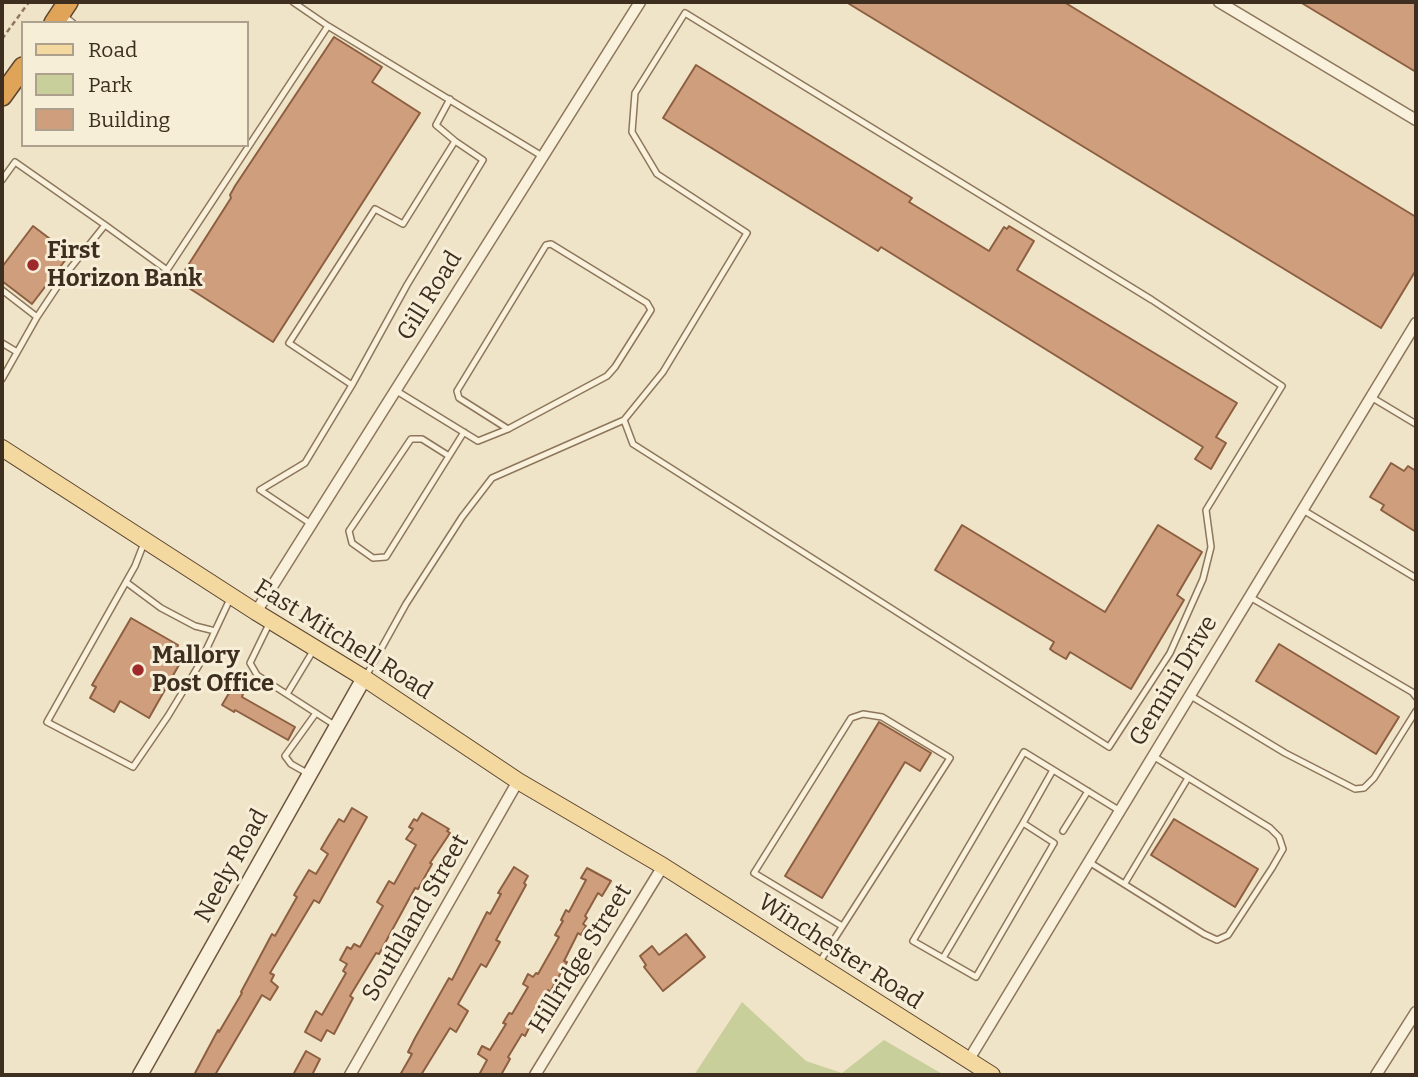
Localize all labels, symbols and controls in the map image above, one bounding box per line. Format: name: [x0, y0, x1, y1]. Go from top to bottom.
legend: [21, 21, 248, 147]
text: Road: [88, 37, 137, 63]
text: Park: [88, 72, 132, 98]
text: Building: [88, 107, 170, 133]
place label: First Horizon Bank: [47, 237, 202, 293]
street label: Gill Road: [391, 246, 469, 346]
marker: First Horizon Bank: [25, 257, 41, 273]
street label: East Mitchell Road: [249, 574, 437, 706]
street label: Gemini Drive: [1124, 611, 1224, 751]
place label: Mallory Post Office: [152, 642, 274, 698]
marker: Mallory Post Office: [130, 662, 146, 678]
street label: Neely Road: [189, 804, 275, 928]
street label: Southland Street: [357, 829, 475, 1007]
street label: Hillridge Street: [524, 879, 638, 1039]
street label: Winchester Road: [752, 888, 928, 1016]

